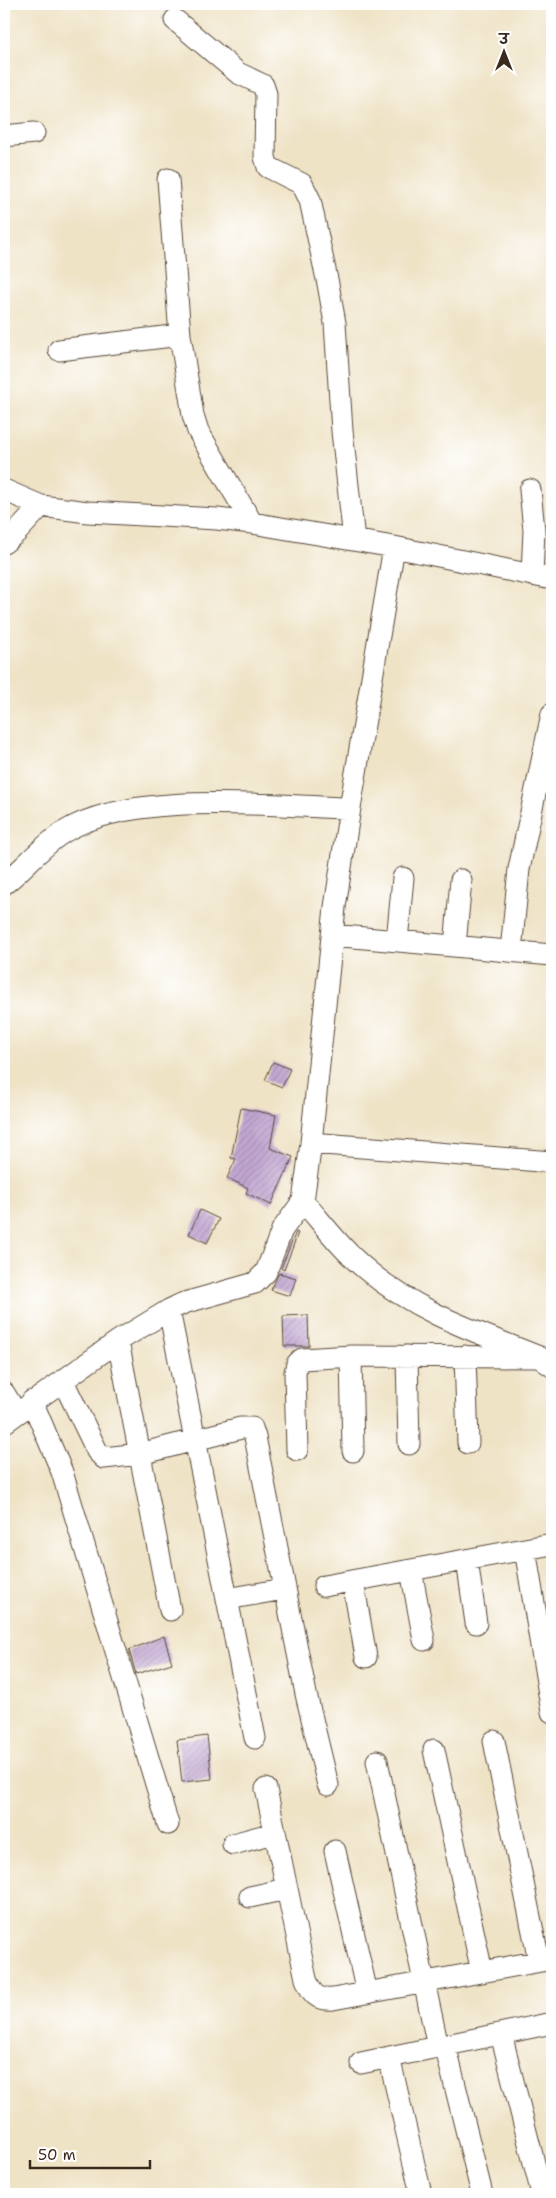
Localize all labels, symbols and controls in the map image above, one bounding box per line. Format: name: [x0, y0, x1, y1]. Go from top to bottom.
north arrow: [478, 28, 528, 78]
text: उ: [497, 30, 510, 48]
scale bar: [30, 2138, 150, 2170]
text: 50 m: [38, 2145, 76, 2165]

